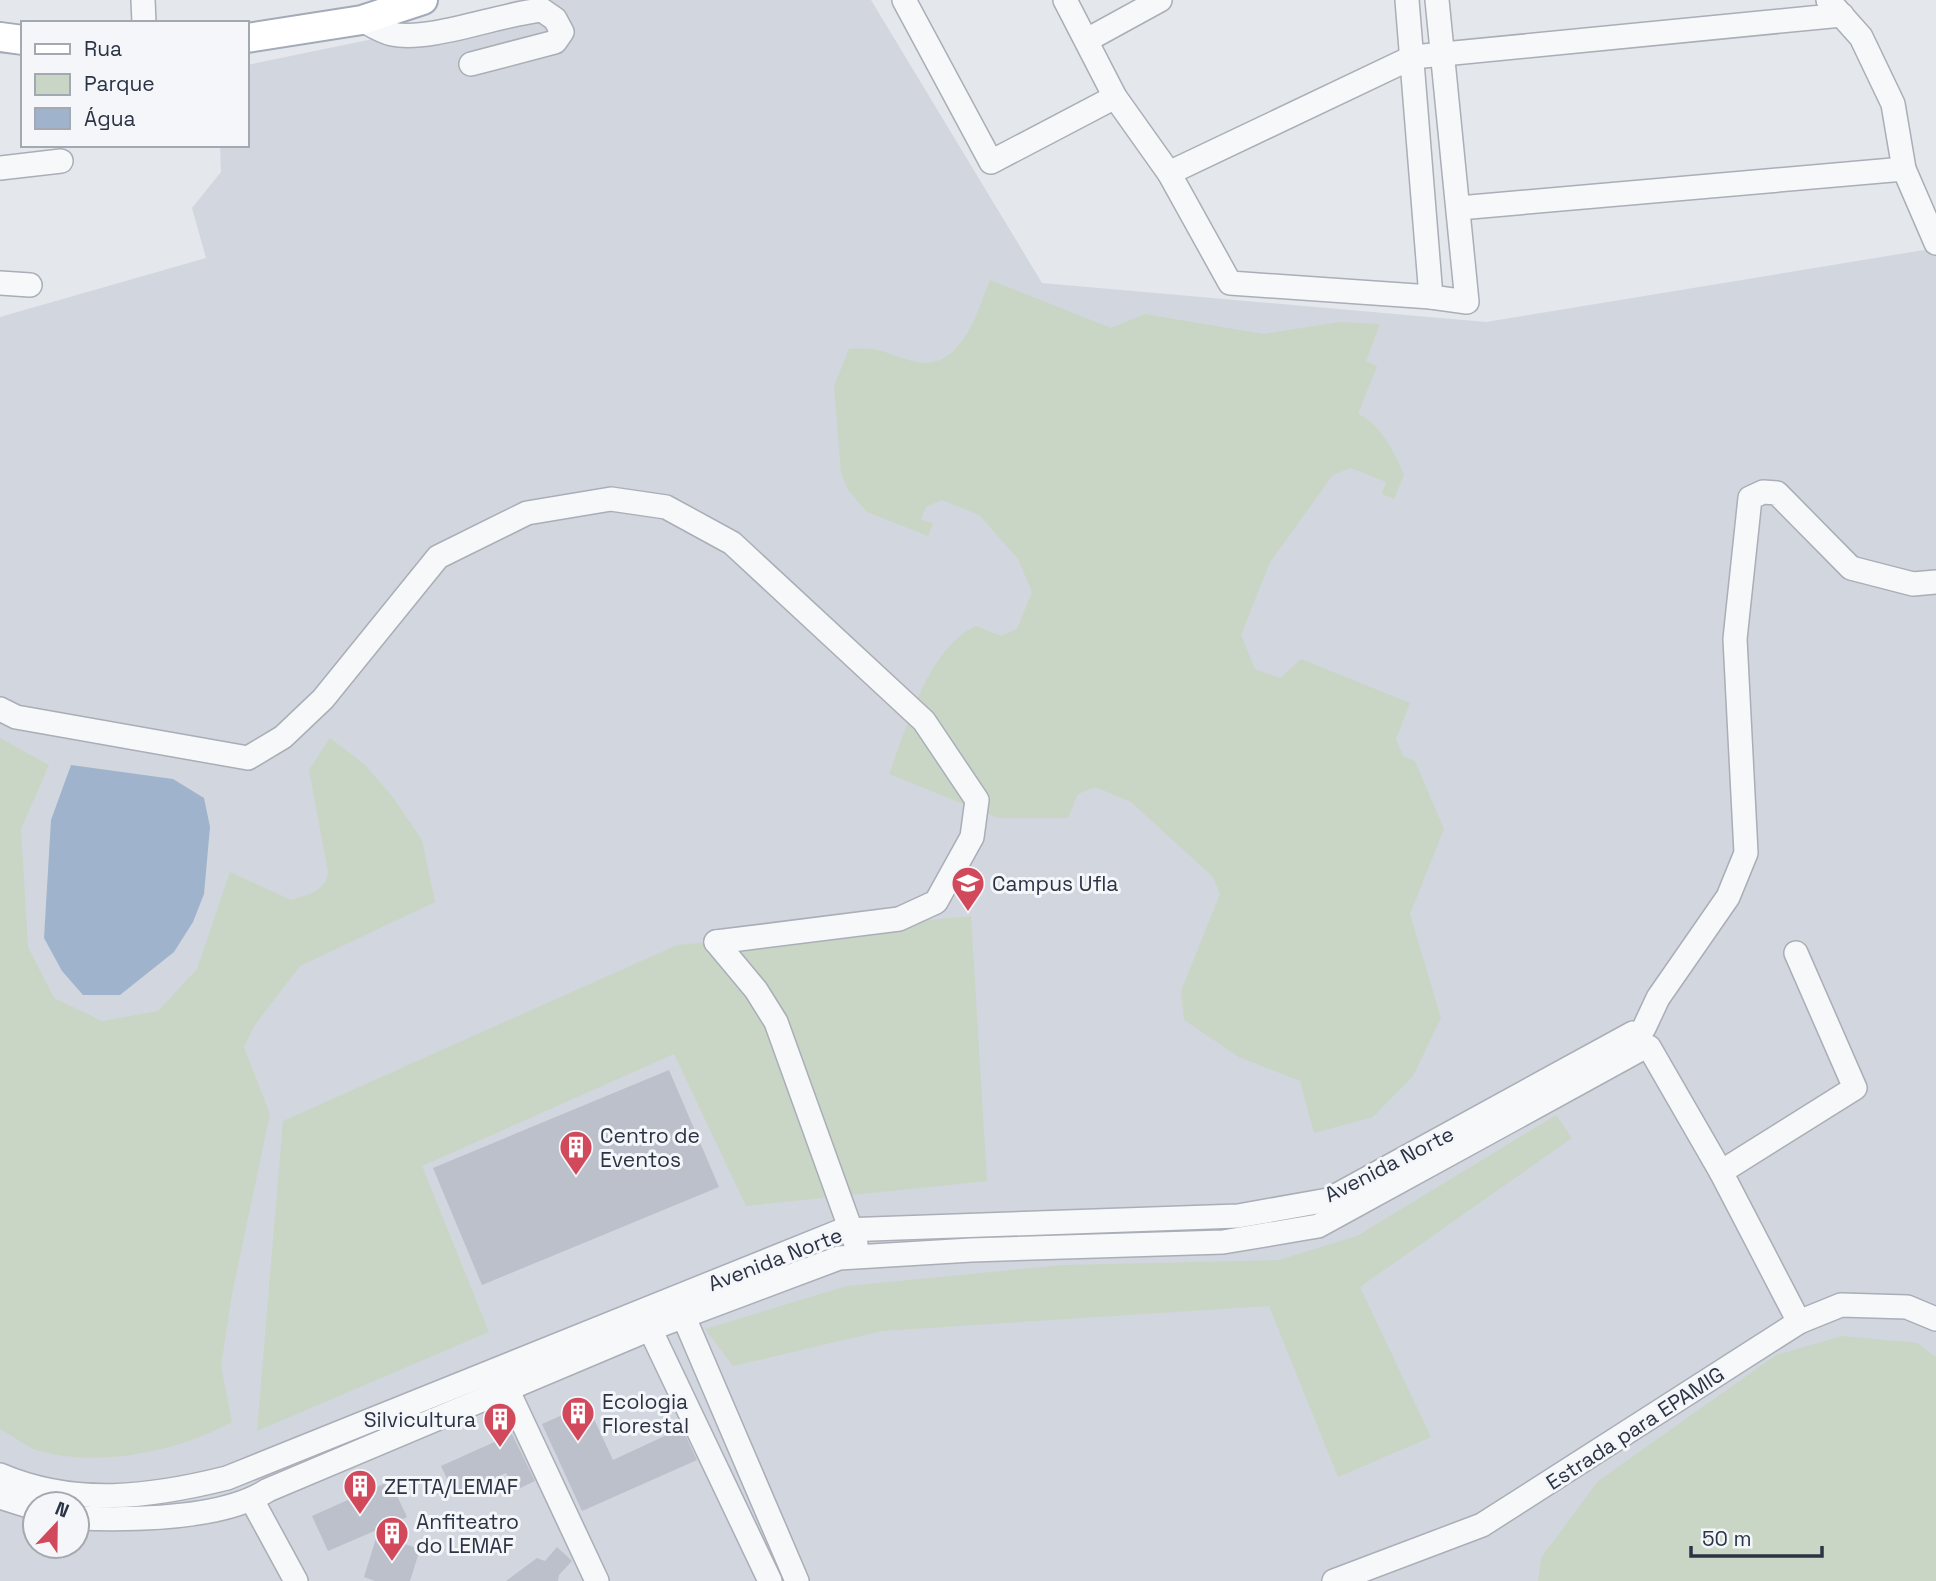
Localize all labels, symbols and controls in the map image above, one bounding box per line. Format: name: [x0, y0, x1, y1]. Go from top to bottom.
legend: [21, 21, 248, 147]
text: Rua: [84, 35, 122, 62]
text: Parque: [84, 70, 155, 97]
text: Água: [84, 105, 136, 132]
school or university icon: Campus Ufla: [949, 864, 987, 913]
place label: Campus Ufla: [992, 870, 1118, 897]
street label: Avenida Norte: [1320, 1120, 1458, 1208]
place label: Centro de Eventos: [600, 1122, 700, 1173]
building icon: Centro de Eventos: [557, 1128, 595, 1177]
street label: Avenida Norte: [704, 1221, 846, 1297]
street label: Estrada para EPAMIG: [1541, 1360, 1729, 1496]
place label: Ecologia Florestal: [602, 1388, 689, 1439]
building icon: Ecologia Florestal: [559, 1394, 597, 1443]
building icon: Silvicultura: [481, 1400, 519, 1449]
place label: Silvicultura: [364, 1406, 476, 1433]
building icon: ZETTA/LEMAF: [341, 1467, 379, 1516]
place label: ZETTA/LEMAF: [384, 1473, 518, 1500]
north arrow: [21, 1490, 91, 1560]
text: N: [52, 1496, 73, 1524]
place label: Anfiteatro do LEMAF: [416, 1508, 519, 1559]
building icon: Anfiteatro do LEMAF: [373, 1514, 411, 1563]
scale bar: [1691, 1514, 1822, 1558]
text: 50 m: [1702, 1525, 1752, 1552]

